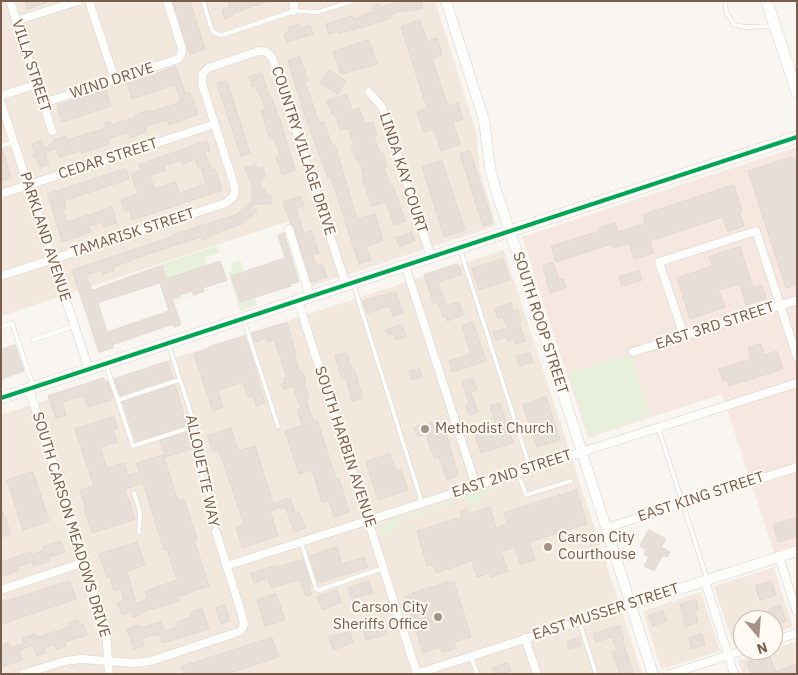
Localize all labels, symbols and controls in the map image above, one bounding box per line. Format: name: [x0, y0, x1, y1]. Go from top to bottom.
street label: VILLA STREET: [8, 17, 54, 115]
street label: WIND DRIVE: [68, 59, 156, 103]
street label: COUNTRY VILLAGE DRIVE: [267, 64, 339, 238]
street label: LINDA KAY COURT: [375, 110, 431, 236]
street label: CEDAR STREET: [56, 134, 160, 184]
street label: PARKLAND AVENUE: [16, 170, 74, 304]
street label: TAMARISK STREET: [69, 204, 197, 262]
street label: SOUTH ROOP STREET: [509, 250, 571, 396]
street label: EAST 3RD STREET: [653, 298, 777, 354]
street label: SOUTH HARBIN AVENUE: [310, 364, 380, 530]
street label: SOUTH CARSON MEADOWS DRIVE: [28, 410, 114, 640]
street label: ALLOUETTE WAY: [181, 413, 223, 529]
place label: Methodist Church: [435, 420, 554, 438]
marker: Methodist Church: [419, 423, 431, 435]
street label: EAST 2ND STREET: [450, 446, 574, 502]
street label: EAST KING STREET: [636, 468, 766, 526]
place label: Carson City Courthouse: [558, 529, 636, 564]
marker: Carson City Courthouse: [542, 541, 554, 553]
street label: EAST MUSSER STREET: [530, 580, 682, 644]
place label: Carson City Sheriffs Office: [333, 599, 428, 634]
north arrow: [733, 610, 783, 660]
marker: Carson City Sheriffs Office: [432, 611, 444, 623]
text: N: [755, 638, 770, 658]

